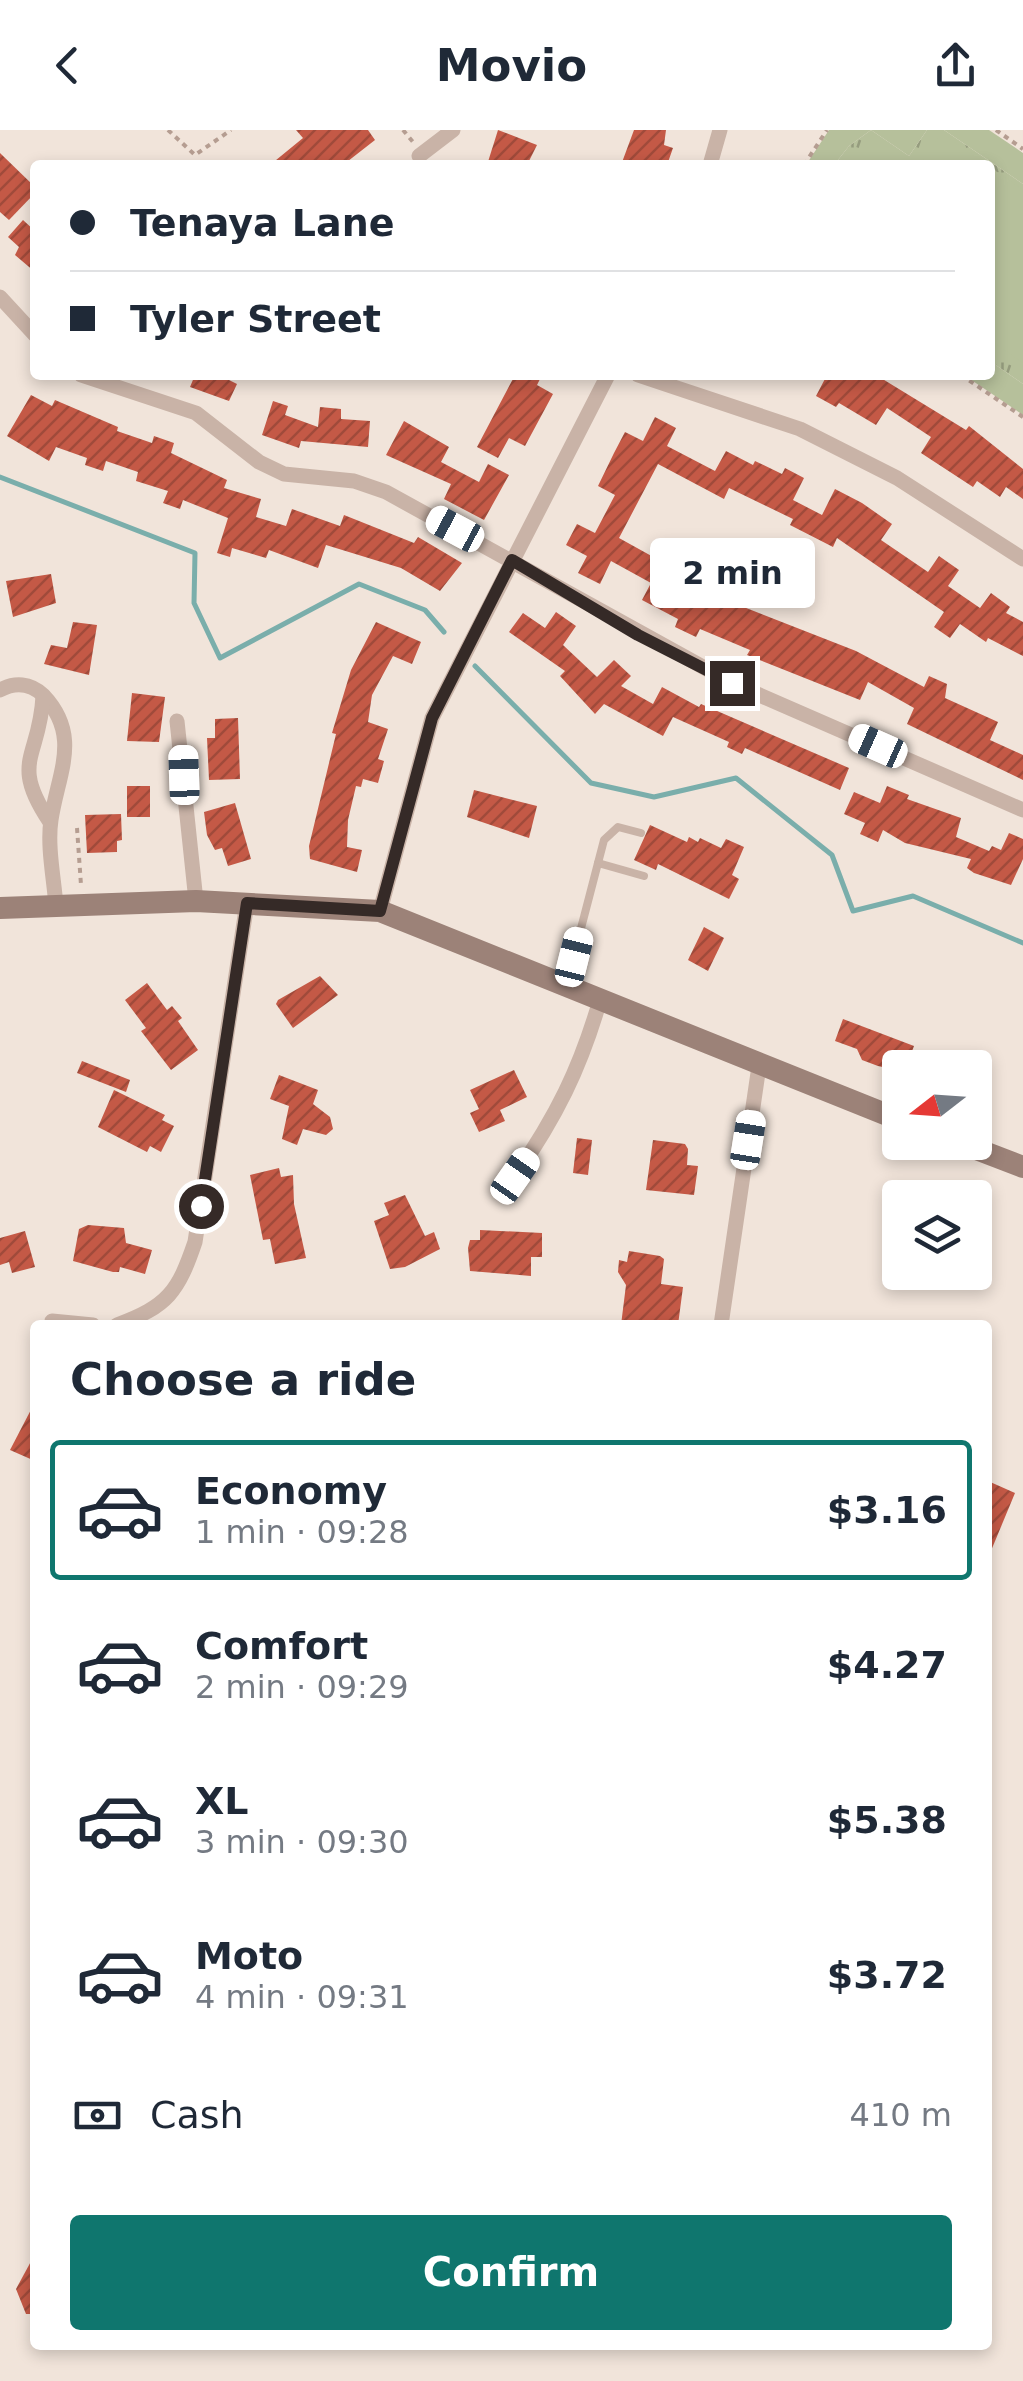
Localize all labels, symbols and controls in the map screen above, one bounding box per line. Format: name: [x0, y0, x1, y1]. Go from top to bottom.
icon: back: [40, 38, 95, 93]
icon: share: [928, 38, 983, 93]
text: Movio: [436, 39, 587, 92]
text: Tenaya Lane: [130, 201, 395, 245]
text: Tyler Street: [130, 297, 381, 341]
car: [421, 502, 489, 556]
callout: 2 min: [650, 538, 814, 608]
text: 2 min: [682, 554, 783, 592]
route end: [710, 661, 755, 706]
car: [844, 720, 912, 772]
car: [168, 744, 200, 806]
car: [552, 924, 596, 990]
north arrow: [882, 1050, 992, 1160]
map controls: [882, 1050, 992, 1290]
car: [728, 1108, 768, 1172]
car: [486, 1143, 544, 1209]
button: layers: [882, 1180, 992, 1290]
route start: [179, 1184, 224, 1229]
text: Choose a ride: [70, 1353, 416, 1406]
icon: car: [75, 1465, 165, 1555]
text: Economy: [195, 1469, 387, 1513]
text: $3.16: [827, 1488, 947, 1532]
text: 1 min · 09:28: [195, 1513, 409, 1551]
icon: car: [75, 1620, 165, 1710]
text: Comfort: [195, 1624, 368, 1668]
text: $4.27: [827, 1643, 947, 1687]
text: 2 min · 09:29: [195, 1668, 409, 1706]
icon: car: [75, 1775, 165, 1865]
text: XL: [195, 1779, 249, 1823]
text: $5.38: [827, 1798, 947, 1842]
text: 3 min · 09:30: [195, 1823, 409, 1861]
icon: car: [75, 1930, 165, 2020]
text: Moto: [195, 1934, 303, 1978]
text: $3.72: [827, 1953, 947, 1997]
text: 4 min · 09:31: [195, 1978, 409, 2016]
icon: cash: [70, 2088, 125, 2143]
text: Cash: [150, 2093, 244, 2137]
text: 410 m: [850, 2096, 952, 2134]
button: Confirm: [70, 2215, 952, 2330]

